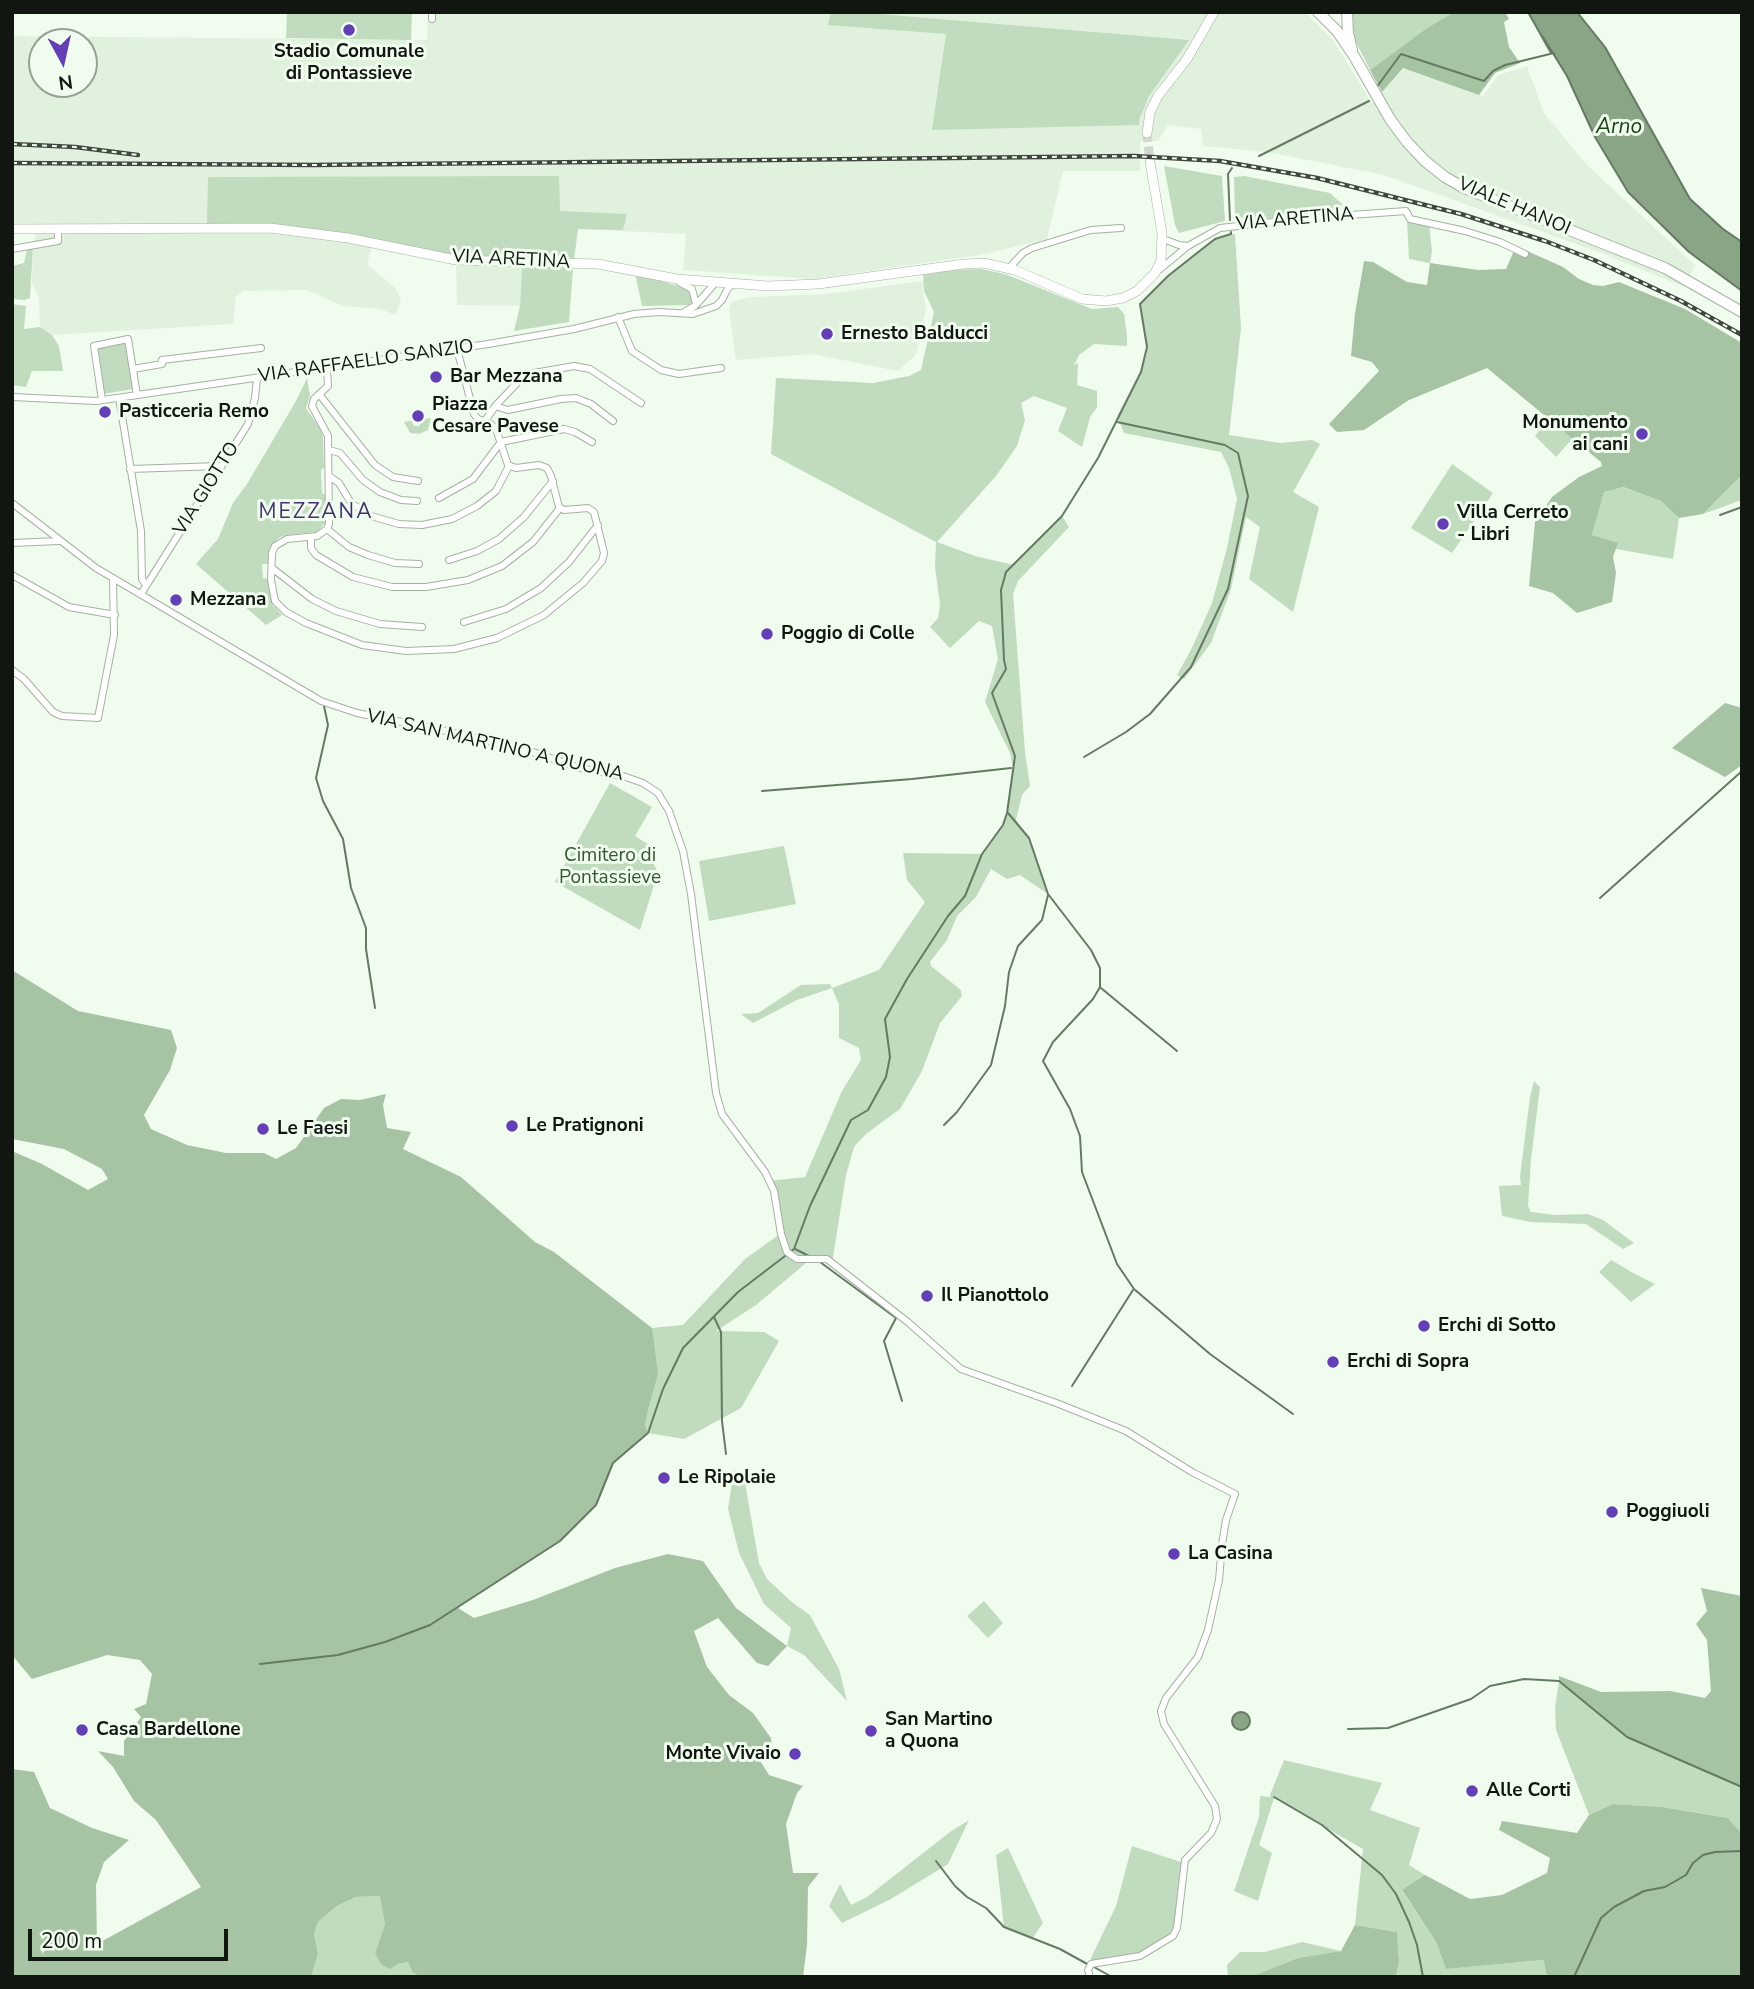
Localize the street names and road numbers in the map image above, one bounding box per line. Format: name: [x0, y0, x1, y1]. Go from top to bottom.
street label: VIALE HANOI: [1454, 173, 1574, 241]
street label: VIA ARETINA: [1235, 203, 1355, 237]
street label: VIA ARETINA: [451, 246, 571, 274]
street label: VIA RAFFAELLO SANZIO: [257, 336, 475, 388]
street label: VIA GIOTTO: [169, 438, 245, 540]
street label: VIA SAN MARTINO A QUONA: [364, 705, 626, 787]

